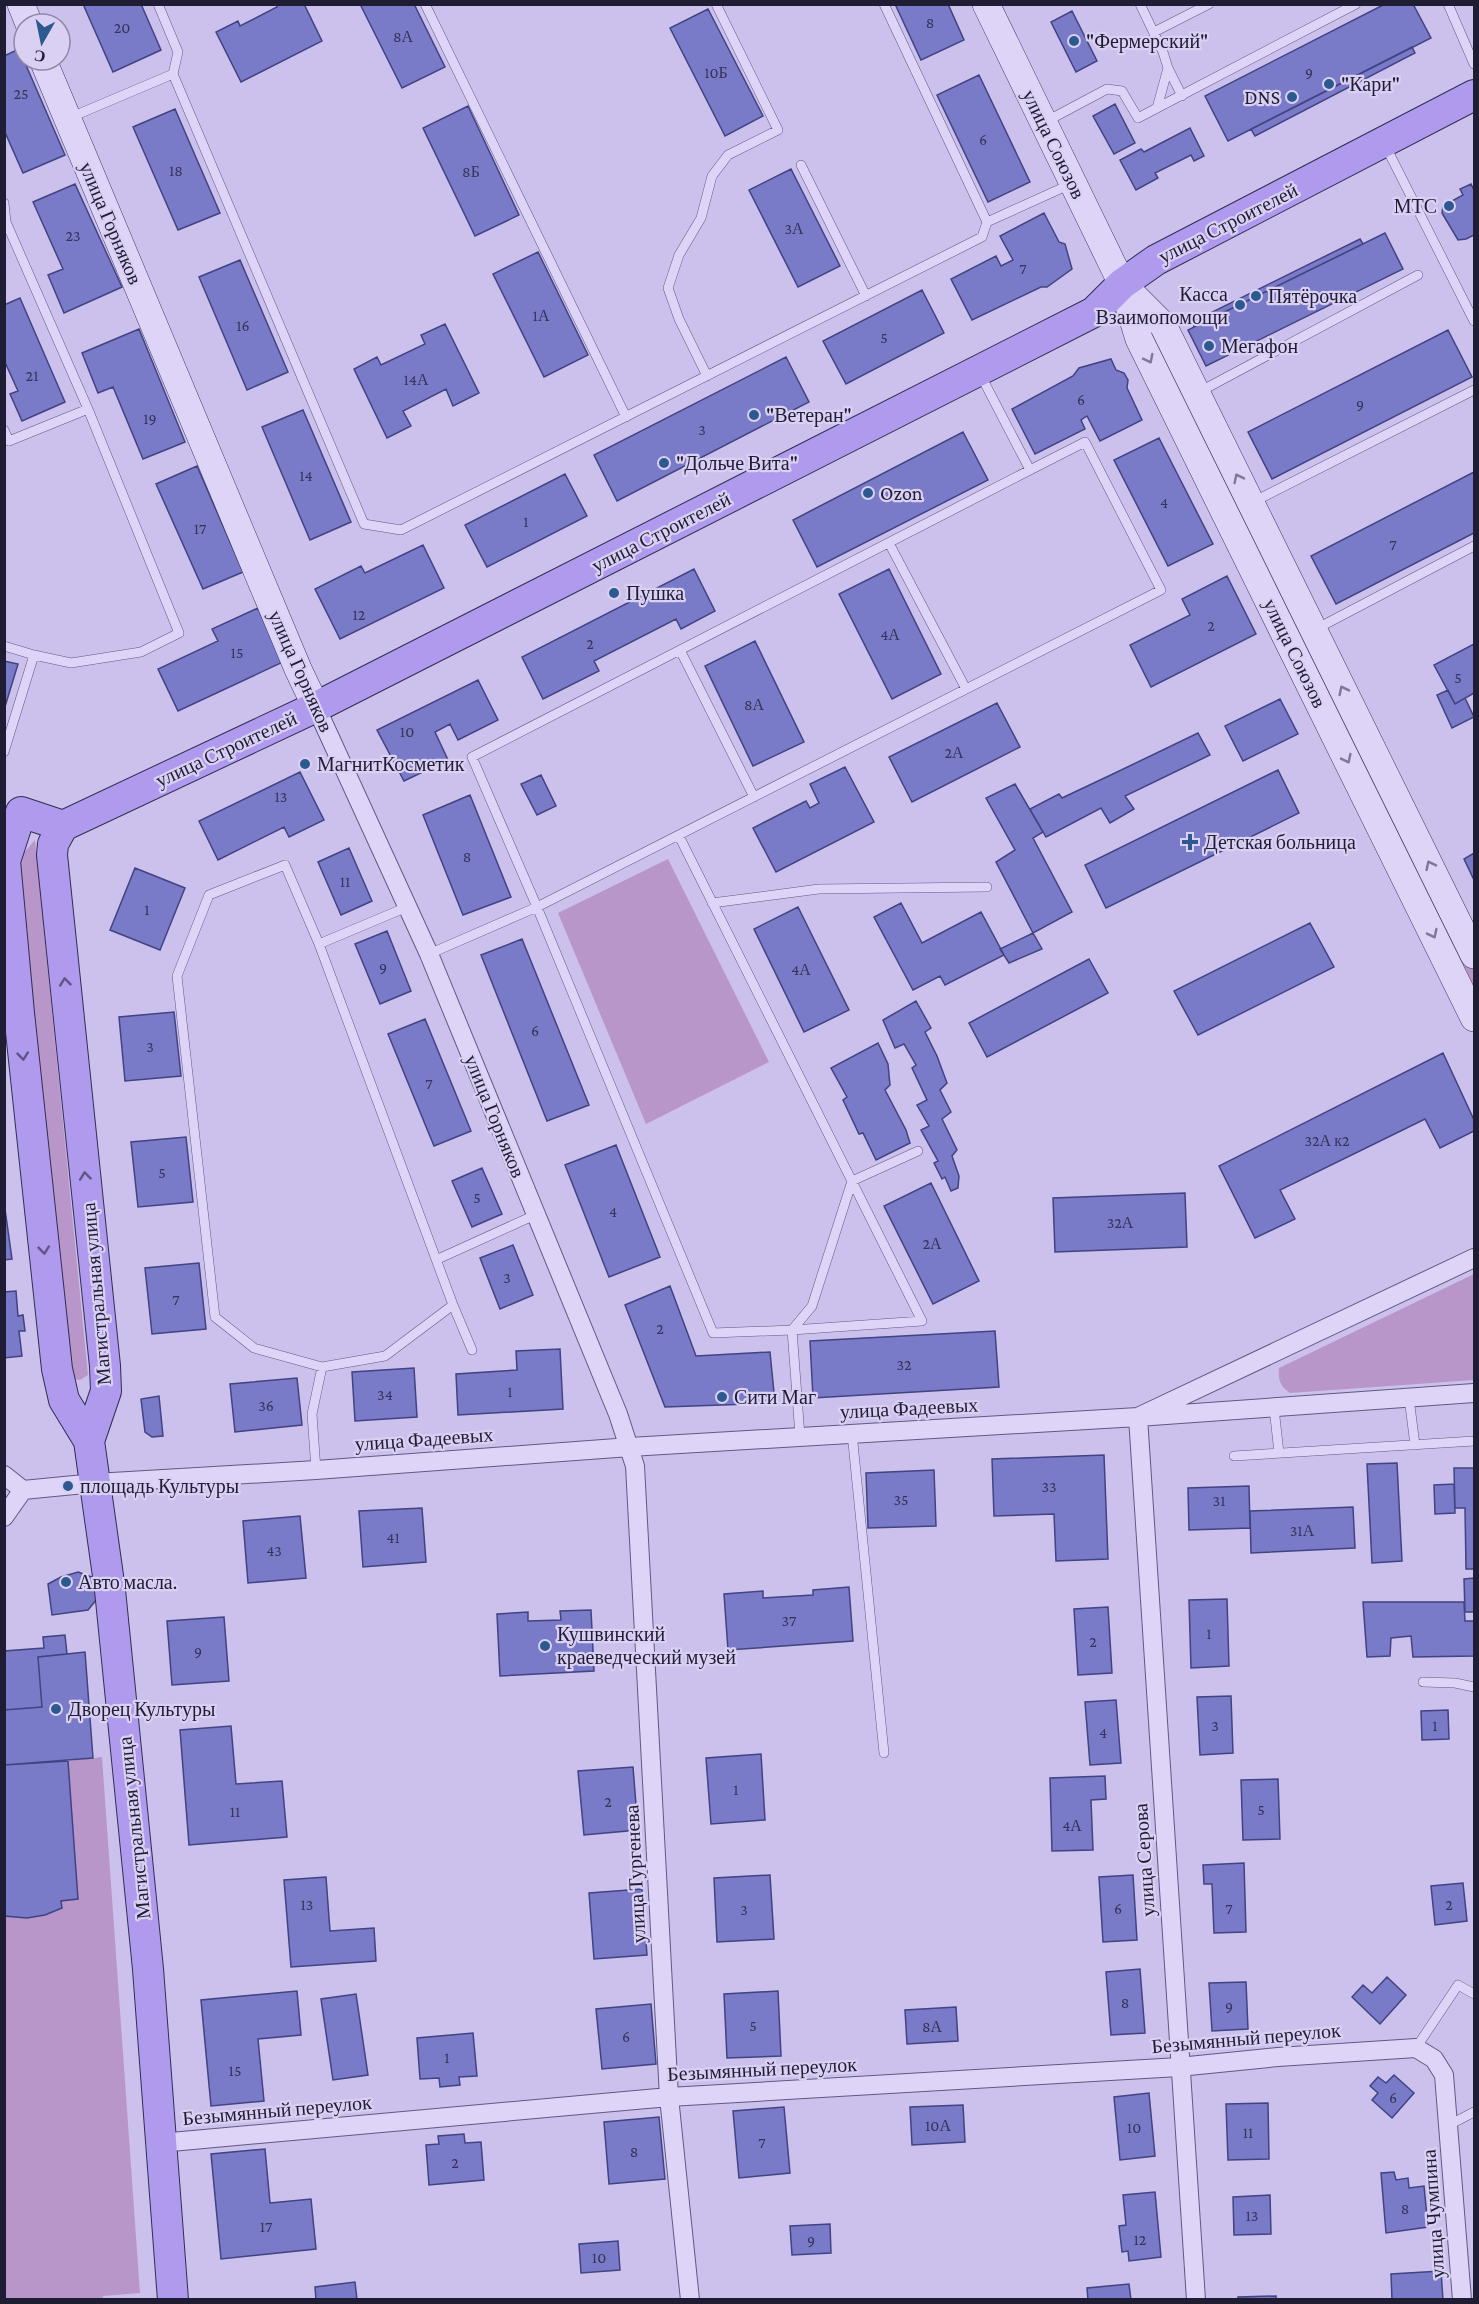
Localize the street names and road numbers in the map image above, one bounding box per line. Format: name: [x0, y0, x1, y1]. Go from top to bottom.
street label: улица Союзов: [1017, 86, 1090, 203]
street label: улица Горняков: [74, 158, 147, 288]
street label: улица Строителей: [1155, 178, 1302, 268]
street label: улица Строителей: [588, 487, 735, 577]
street label: улица Союзов: [1258, 595, 1331, 712]
street label: улица Горняков: [263, 607, 338, 736]
street label: улица Строителей: [152, 707, 301, 792]
street label: улица Горняков: [459, 1051, 530, 1181]
street label: Магистральная улица: [77, 1201, 116, 1386]
street label: улица Фадеевых: [839, 1393, 979, 1424]
street label: улица Фадеевых: [354, 1423, 494, 1456]
street label: Магистральная улица: [113, 1735, 156, 1920]
street label: улица Серова: [1129, 1802, 1160, 1917]
street label: улица Тургенева: [620, 1804, 651, 1944]
street label: Безымянный переулок: [1150, 2019, 1342, 2058]
street label: Безымянный переулок: [667, 2053, 858, 2086]
street label: Безымянный переулок: [181, 2091, 373, 2130]
street label: улица Чумпина: [1418, 2148, 1449, 2279]

